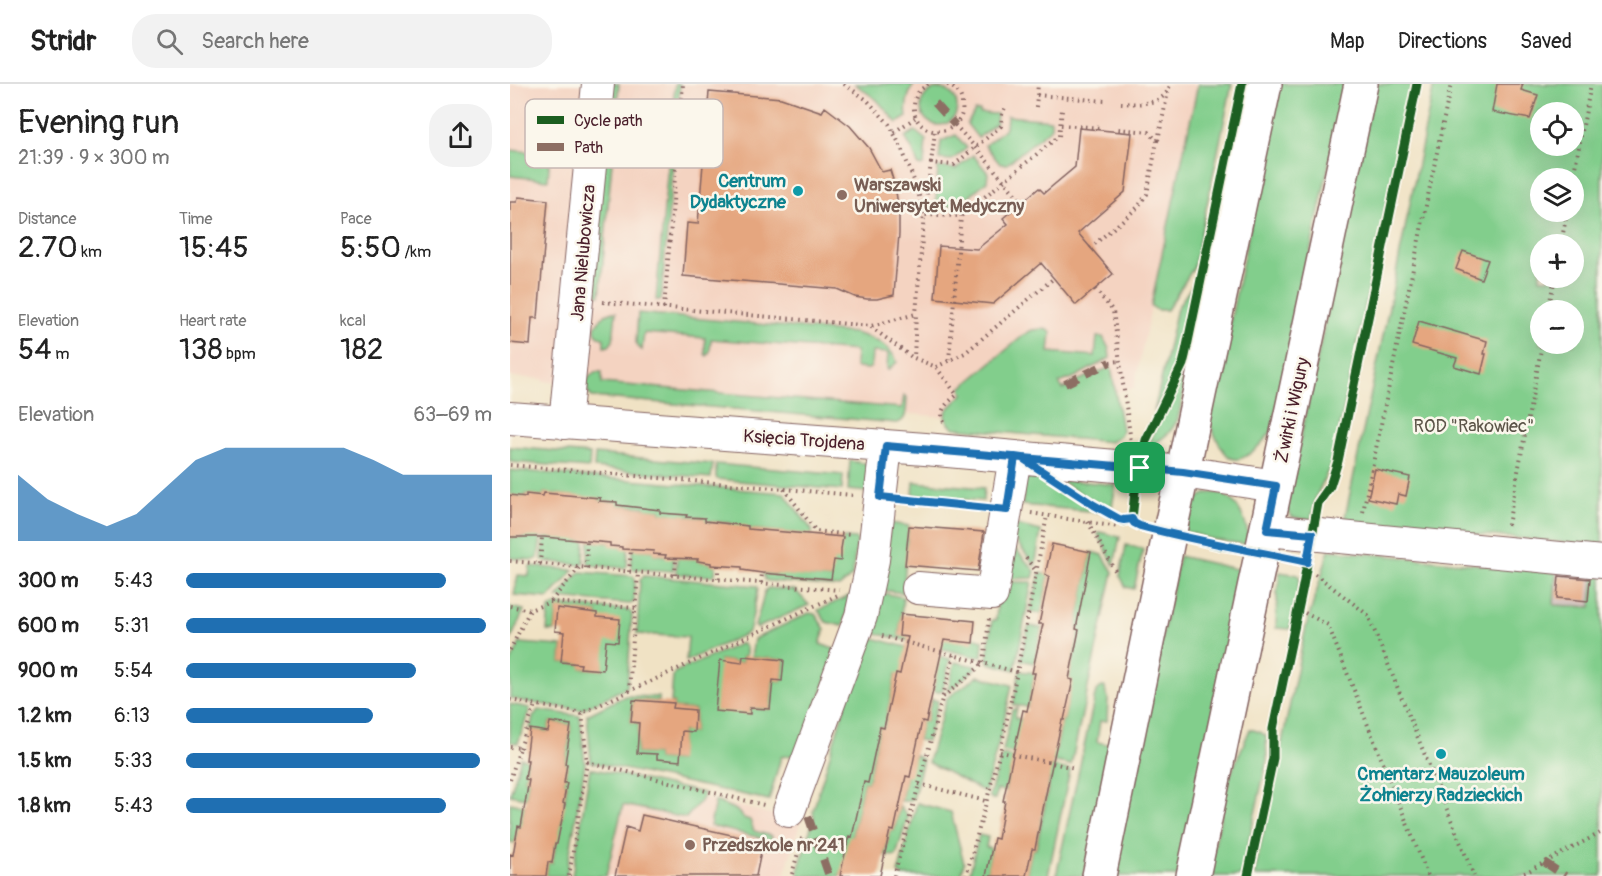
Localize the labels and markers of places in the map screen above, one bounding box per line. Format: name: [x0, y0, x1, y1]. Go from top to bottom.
place label: Centrum Dydaktyczne: [690, 170, 787, 214]
place label: Warszawski Uniwersytet Medyczny: [854, 174, 1024, 218]
marker: Centrum Dydaktyczne: [791, 184, 805, 198]
marker: Warszawski Uniwersytet Medyczny: [835, 188, 849, 202]
pin: [1114, 442, 1165, 493]
marker: Cmentarz Mauzoleum Żołnierzy Radzieckich: [1434, 747, 1448, 761]
place label: Cmentarz Mauzoleum Żołnierzy Radzieckich: [1357, 763, 1525, 807]
place label: Przedszkole nr 241: [702, 834, 845, 857]
marker: Przedszkole nr 241: [683, 838, 697, 852]

